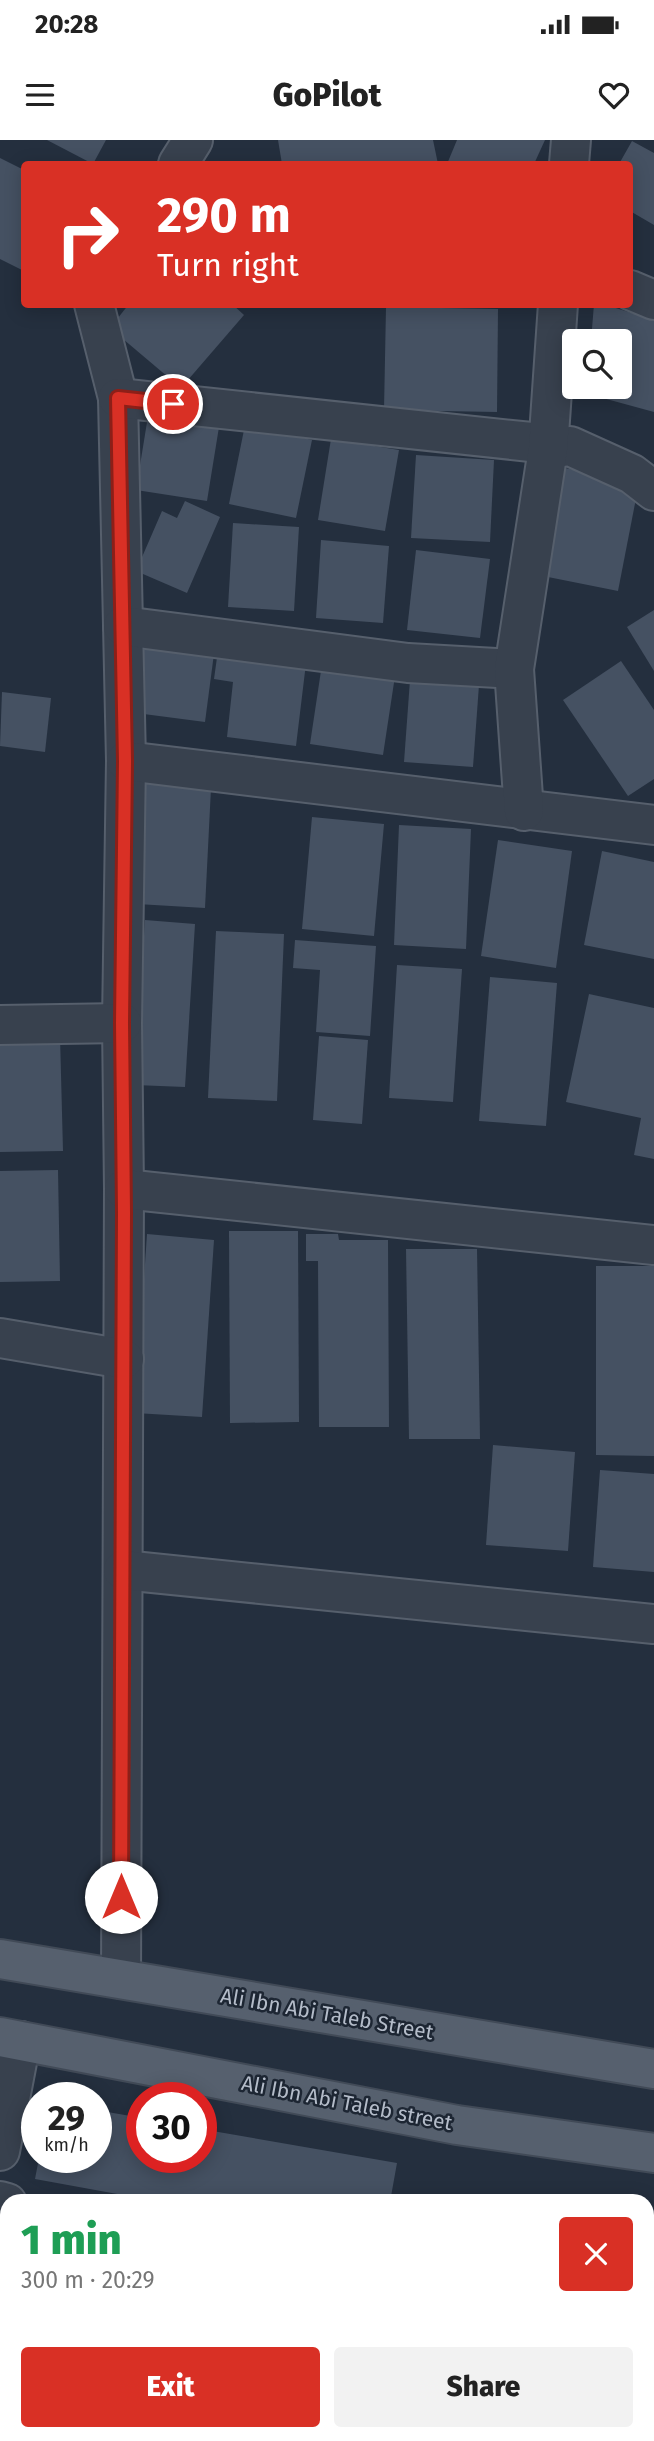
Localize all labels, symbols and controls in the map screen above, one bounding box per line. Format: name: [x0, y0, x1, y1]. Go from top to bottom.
text: 20:28: [35, 9, 98, 40]
icon: menu: [21, 76, 59, 114]
text: GoPilot: [273, 76, 381, 114]
icon: heart: [595, 76, 633, 114]
text: 290 m: [157, 186, 291, 245]
icon: right: [42, 189, 133, 280]
text: Turn right: [157, 246, 299, 284]
map controls: [562, 329, 632, 399]
button: search: [562, 329, 632, 399]
pin: [143, 374, 203, 434]
icon: arrive: [154, 385, 192, 423]
position arrow: [84, 1860, 158, 1934]
street label: Ali Ibn Abi Taleb Street: [219, 1982, 436, 2046]
street label: Ali Ibn Abi Taleb street: [239, 2070, 455, 2136]
speed limit sign: 30: [126, 2082, 217, 2173]
text: 29: [48, 2097, 85, 2139]
text: km/h: [44, 2134, 89, 2156]
text: 1 min: [21, 2215, 122, 2265]
button: close: [559, 2217, 633, 2291]
text: 300 m · 20:29: [21, 2266, 155, 2294]
button: Exit: [21, 2347, 320, 2427]
button: Share: [334, 2347, 633, 2427]

